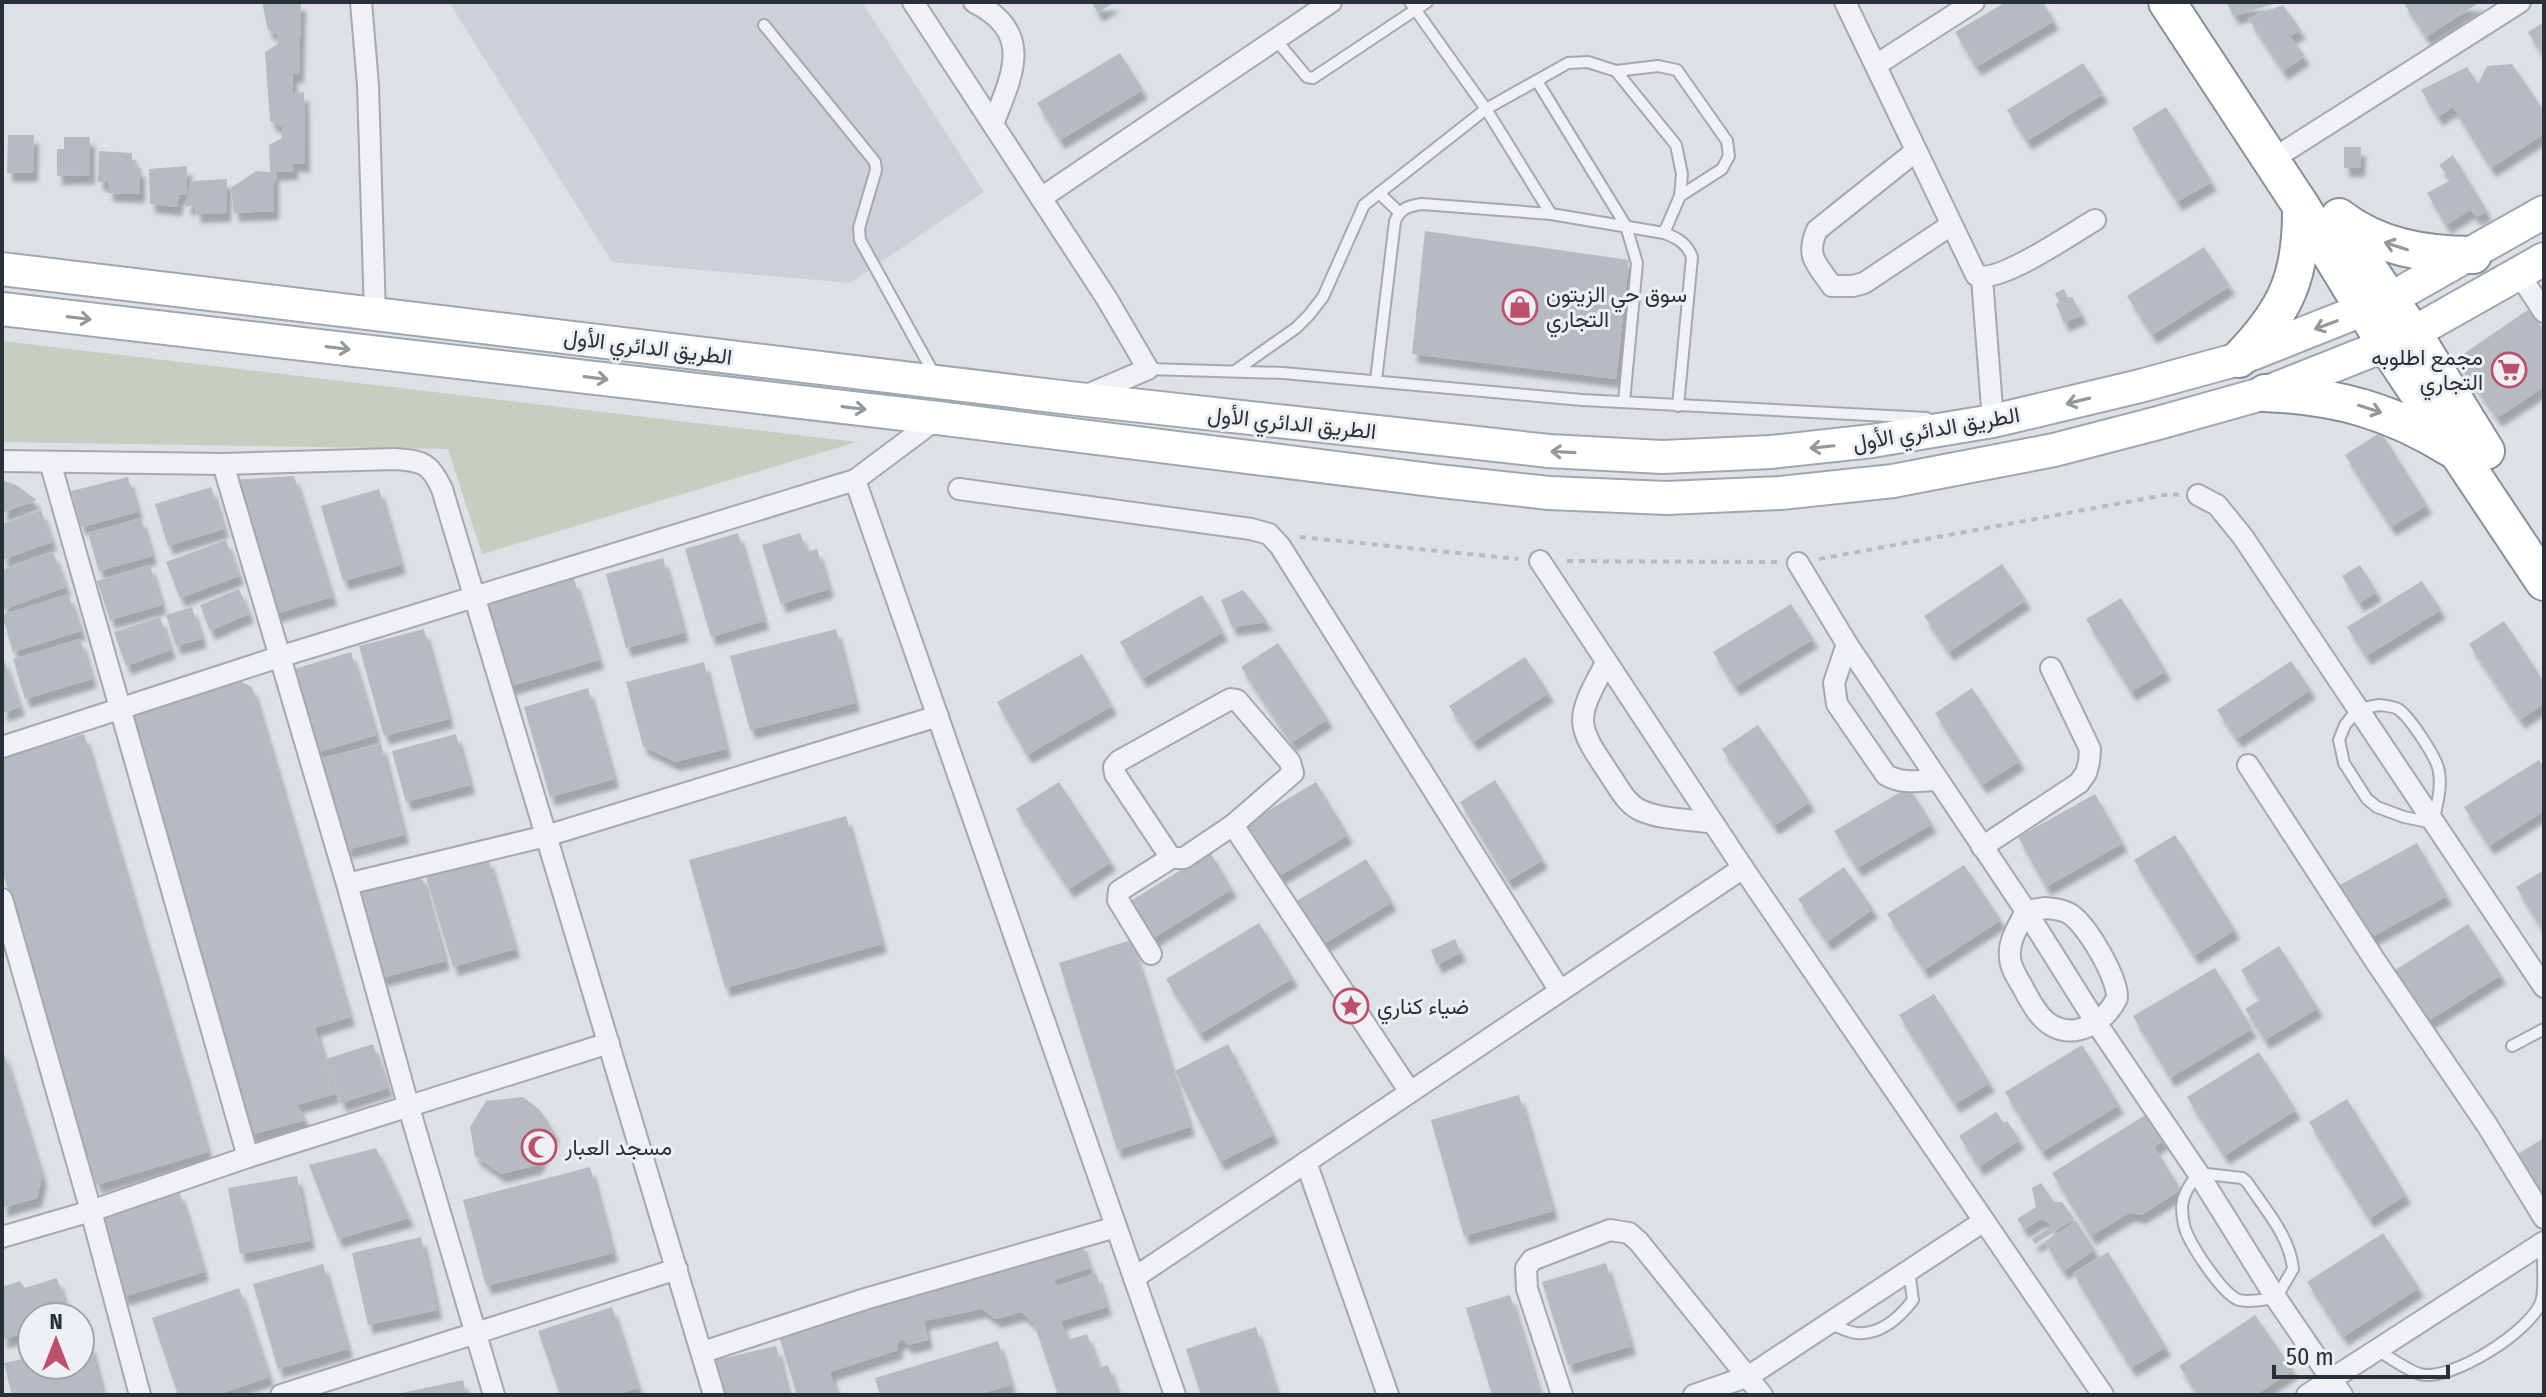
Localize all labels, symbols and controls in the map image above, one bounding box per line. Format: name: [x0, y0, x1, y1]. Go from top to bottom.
one-way arrow: [2383, 238, 2409, 253]
place label: سوق حي الزيتون التجاري: [1546, 281, 1687, 338]
shop icon: سوق حي الزيتون التجاري: [1501, 288, 1539, 326]
one-way arrow: [66, 311, 92, 326]
one-way arrow: [2314, 319, 2339, 333]
street label: الطريق الدائري الأول: [562, 323, 734, 376]
one-way arrow: [325, 341, 350, 356]
place label: مجمع اطلوبه التجاري: [2371, 344, 2483, 401]
supermarket icon: مجمع اطلوبه التجاري: [2490, 351, 2528, 389]
one-way arrow: [583, 371, 608, 386]
one-way arrow: [2065, 395, 2091, 410]
one-way arrow: [840, 401, 867, 416]
street label: الطريق الدائري الأول: [1206, 401, 1378, 450]
street label: الطريق الدائري الأول: [1850, 401, 2023, 462]
one-way arrow: [2356, 402, 2382, 417]
one-way arrow: [1809, 439, 1836, 454]
one-way arrow: [1550, 444, 1577, 459]
place icon: ضياء كناري: [1332, 987, 1370, 1025]
place label: ضياء كناري: [1377, 993, 1469, 1025]
mosque icon: مسجد العبار: [520, 1128, 558, 1166]
place label: مسجد العبار: [564, 1134, 672, 1161]
north arrow: [16, 1301, 96, 1381]
text: N: [49, 1308, 63, 1335]
scale bar: [2274, 1329, 2448, 1379]
text: 50 m: [2286, 1343, 2334, 1371]

